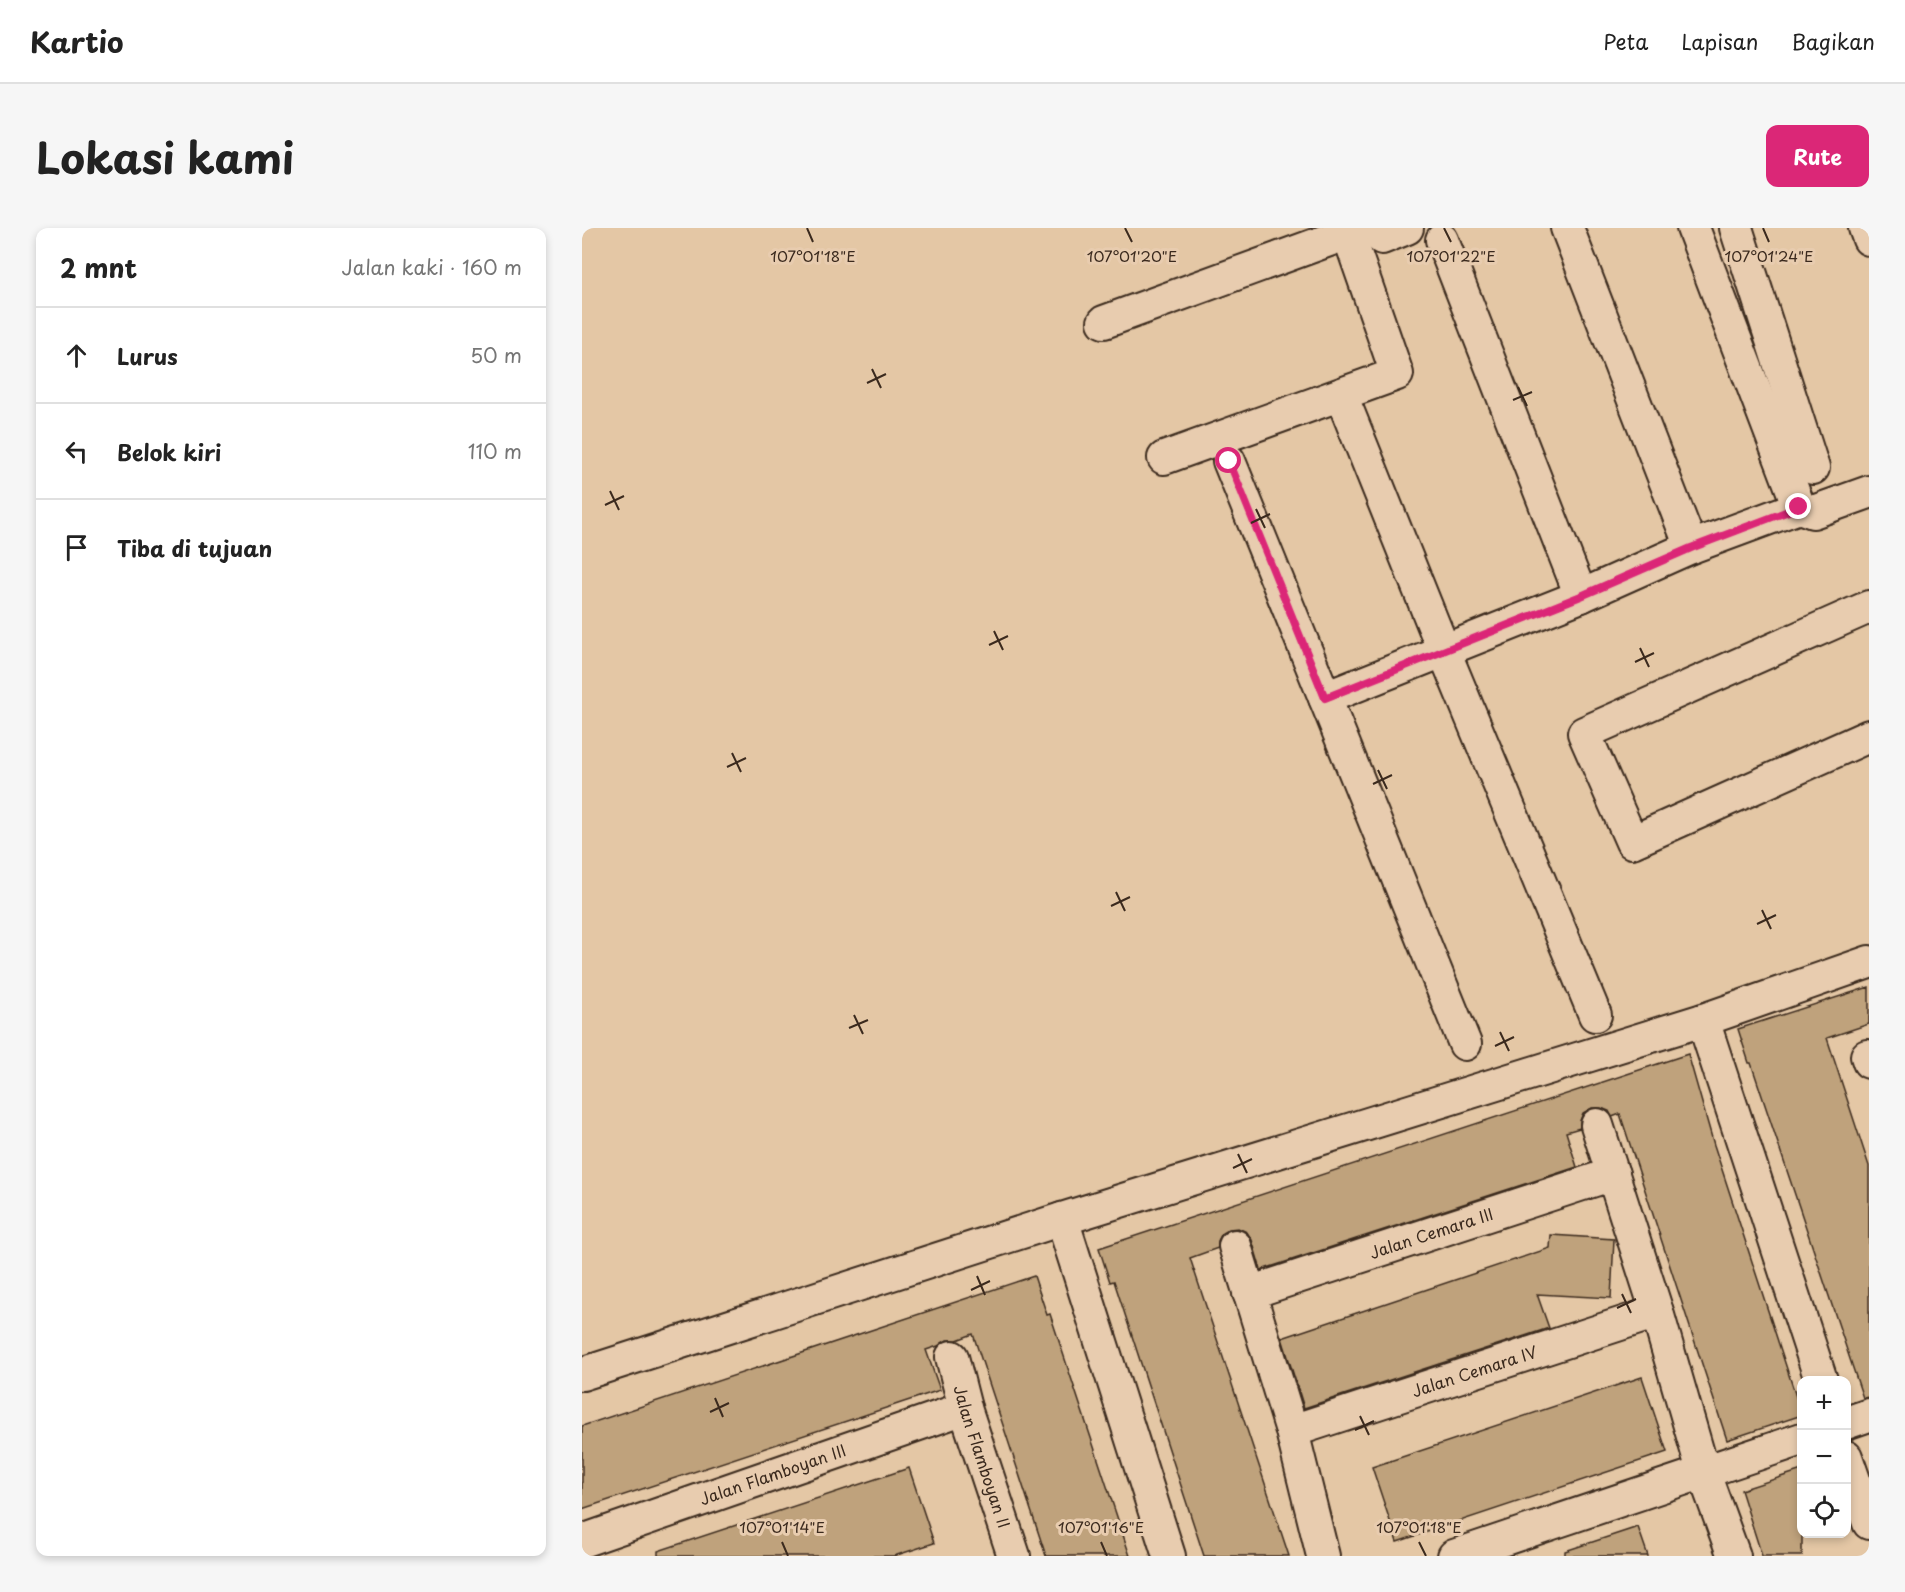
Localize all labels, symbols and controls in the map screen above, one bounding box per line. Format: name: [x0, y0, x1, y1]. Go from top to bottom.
text: Kartio: [30, 20, 124, 63]
text: Peta: [1603, 25, 1648, 57]
text: Lapisan: [1681, 25, 1759, 57]
text: Bagikan: [1792, 25, 1875, 57]
text: Lokasi kami: [36, 125, 294, 188]
button: Rute: [1766, 125, 1869, 187]
text: 107°01'18"E: [770, 244, 856, 267]
text: 107°01'20"E: [1087, 244, 1177, 267]
text: 107°01'22"E: [1406, 244, 1496, 267]
text: 107°01'24"E: [1724, 244, 1814, 267]
text: 2 mnt: [60, 248, 137, 287]
text: Jalan kaki · 160 m: [341, 252, 522, 282]
icon: ahead: [60, 339, 93, 372]
text: Lurus: [117, 339, 178, 372]
text: 50 m: [470, 340, 522, 370]
icon: left: [60, 435, 93, 468]
text: Belok kiri: [117, 435, 221, 468]
text: 110 m: [468, 436, 522, 466]
route start: [1215, 447, 1241, 473]
route end: [1785, 493, 1811, 519]
icon: arrive: [60, 531, 93, 564]
text: Tiba di tujuan: [117, 531, 272, 564]
street label: Jalan Cemara III: [1366, 1201, 1496, 1264]
street label: Jalan Cemara IV: [1408, 1339, 1540, 1402]
map controls: [1797, 1376, 1851, 1538]
button: +: [1797, 1376, 1851, 1430]
street label: Jalan Flamboyan II: [949, 1382, 1017, 1531]
button: −: [1797, 1430, 1851, 1484]
street label: Jalan Flamboyan III: [696, 1437, 849, 1510]
button: locate: [1797, 1484, 1851, 1538]
text: 107°01'14"E: [739, 1515, 825, 1538]
text: 107°01'16"E: [1058, 1515, 1144, 1538]
text: 107°01'18"E: [1376, 1515, 1462, 1538]

